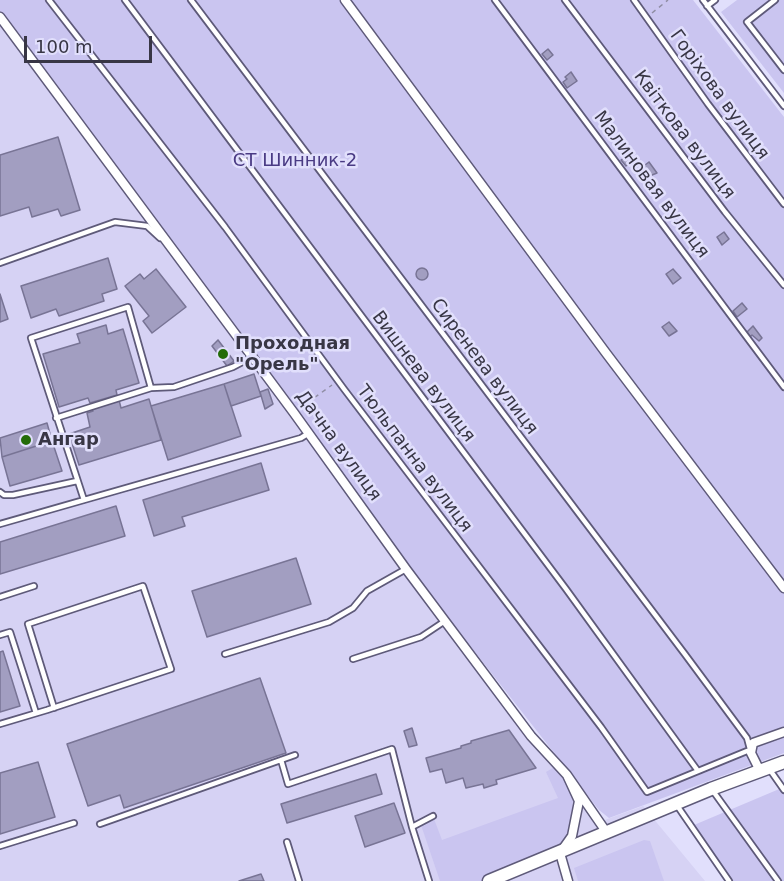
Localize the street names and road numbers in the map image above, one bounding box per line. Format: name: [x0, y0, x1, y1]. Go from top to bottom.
street label: Горіхова вулиця: [665, 26, 773, 164]
street label: Квіткова вулиця: [629, 66, 739, 204]
street label: Малиновая вулиця: [589, 107, 713, 263]
street label: Сиренева вулиця: [426, 295, 542, 439]
street label: Вишнева вулиця: [367, 307, 479, 447]
street label: Тюльпанна вулиця: [352, 381, 476, 537]
street label: Дачна вулиця: [291, 386, 385, 506]

